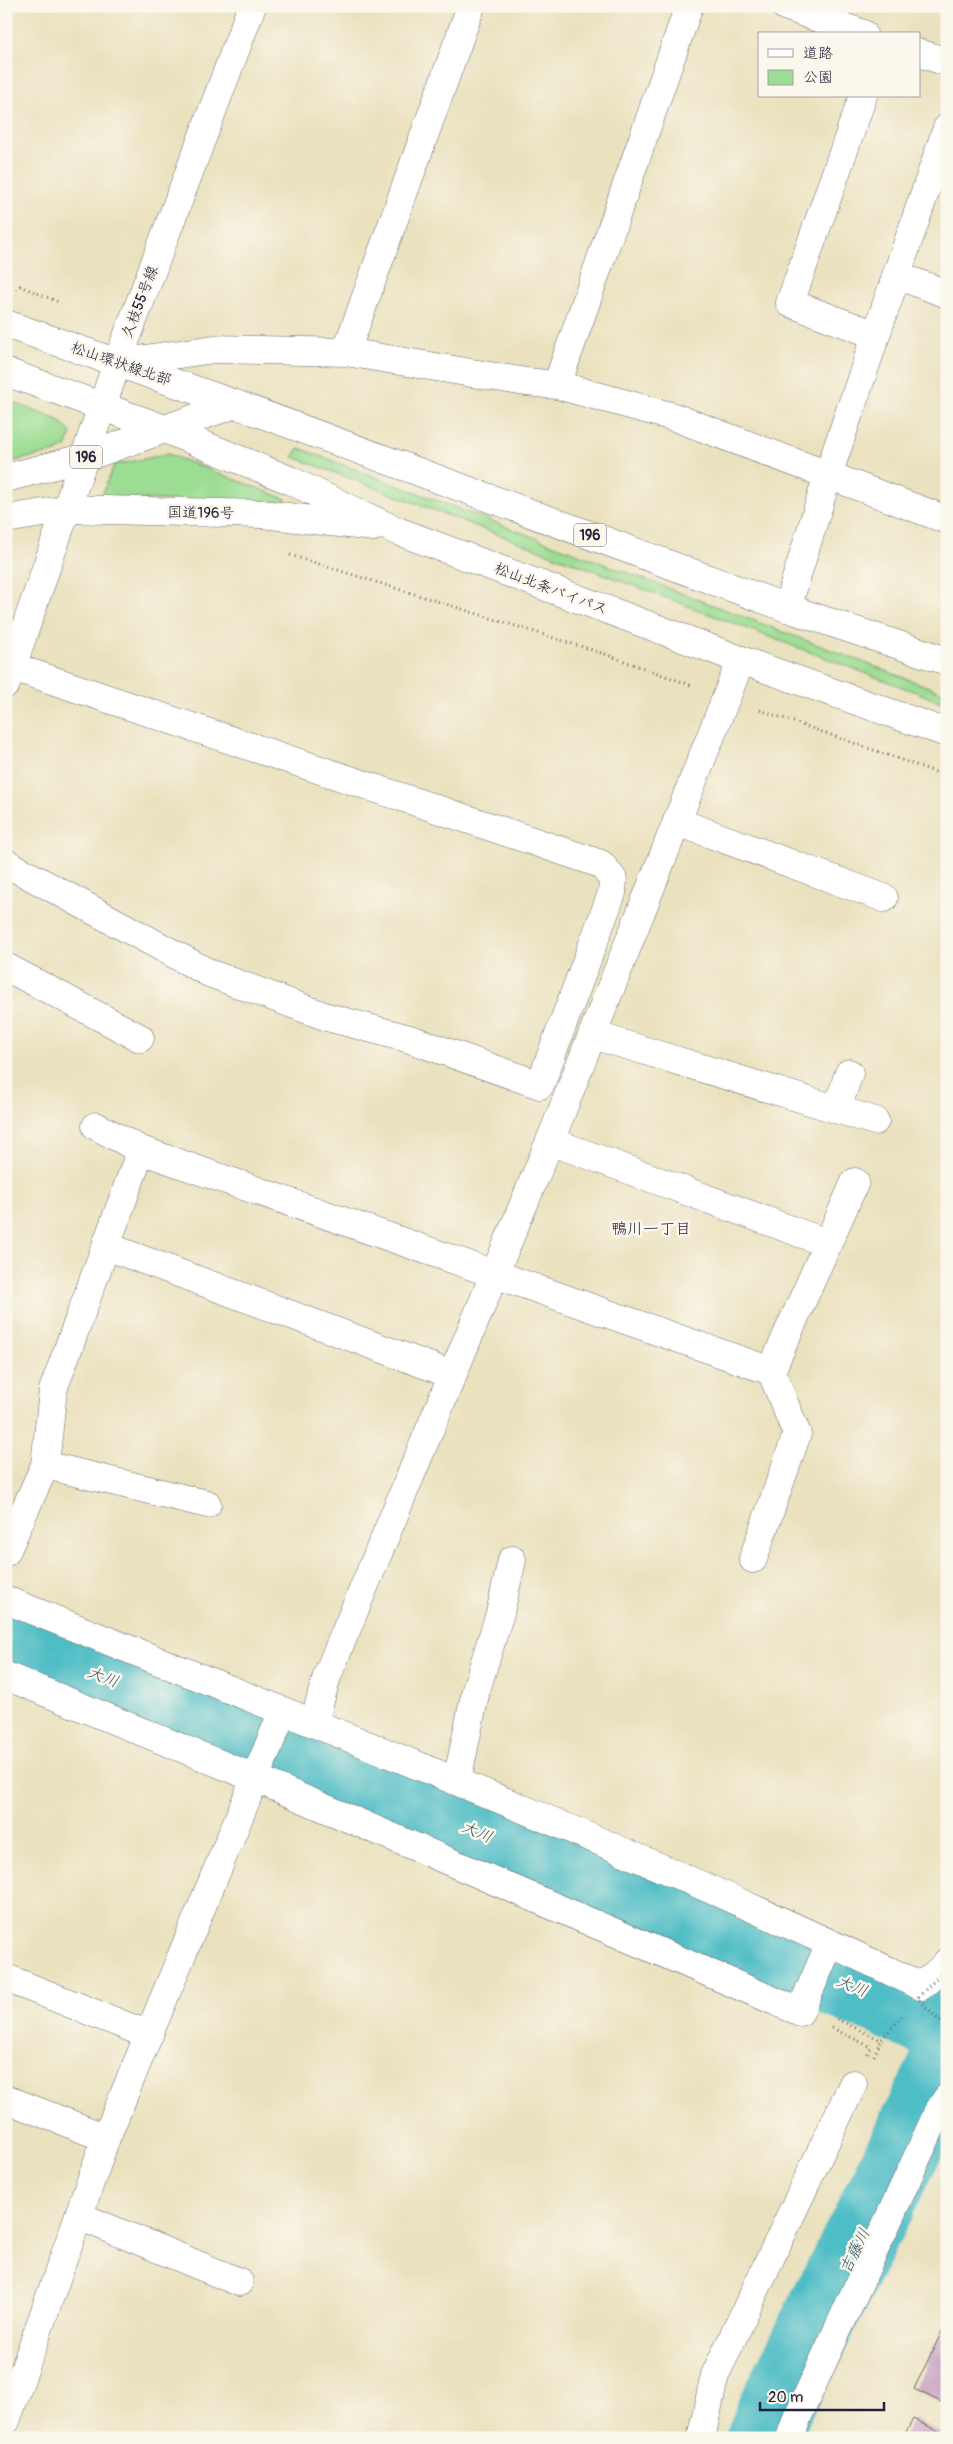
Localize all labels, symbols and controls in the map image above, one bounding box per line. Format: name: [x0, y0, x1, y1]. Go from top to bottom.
legend: [758, 32, 920, 98]
text: 道路: [803, 44, 833, 63]
text: 公園: [803, 68, 833, 87]
street label: 久枝55号線: [117, 263, 163, 341]
street label: 松山環状線北部: [68, 338, 174, 390]
road number: 196: [70, 446, 102, 468]
street label: 国道196号: [167, 503, 235, 523]
road number: 196: [574, 524, 606, 546]
street label: 松山北条バイパス: [492, 559, 610, 619]
district label: 鴨川一丁目: [611, 1219, 691, 1239]
water label: 大川: [84, 1662, 122, 1692]
water label: 大川: [458, 1817, 496, 1847]
water label: 大川: [833, 1971, 871, 2001]
water label: 吉藤川: [835, 2225, 875, 2277]
scale bar: [760, 2379, 884, 2411]
text: 20 m: [768, 2388, 803, 2407]

